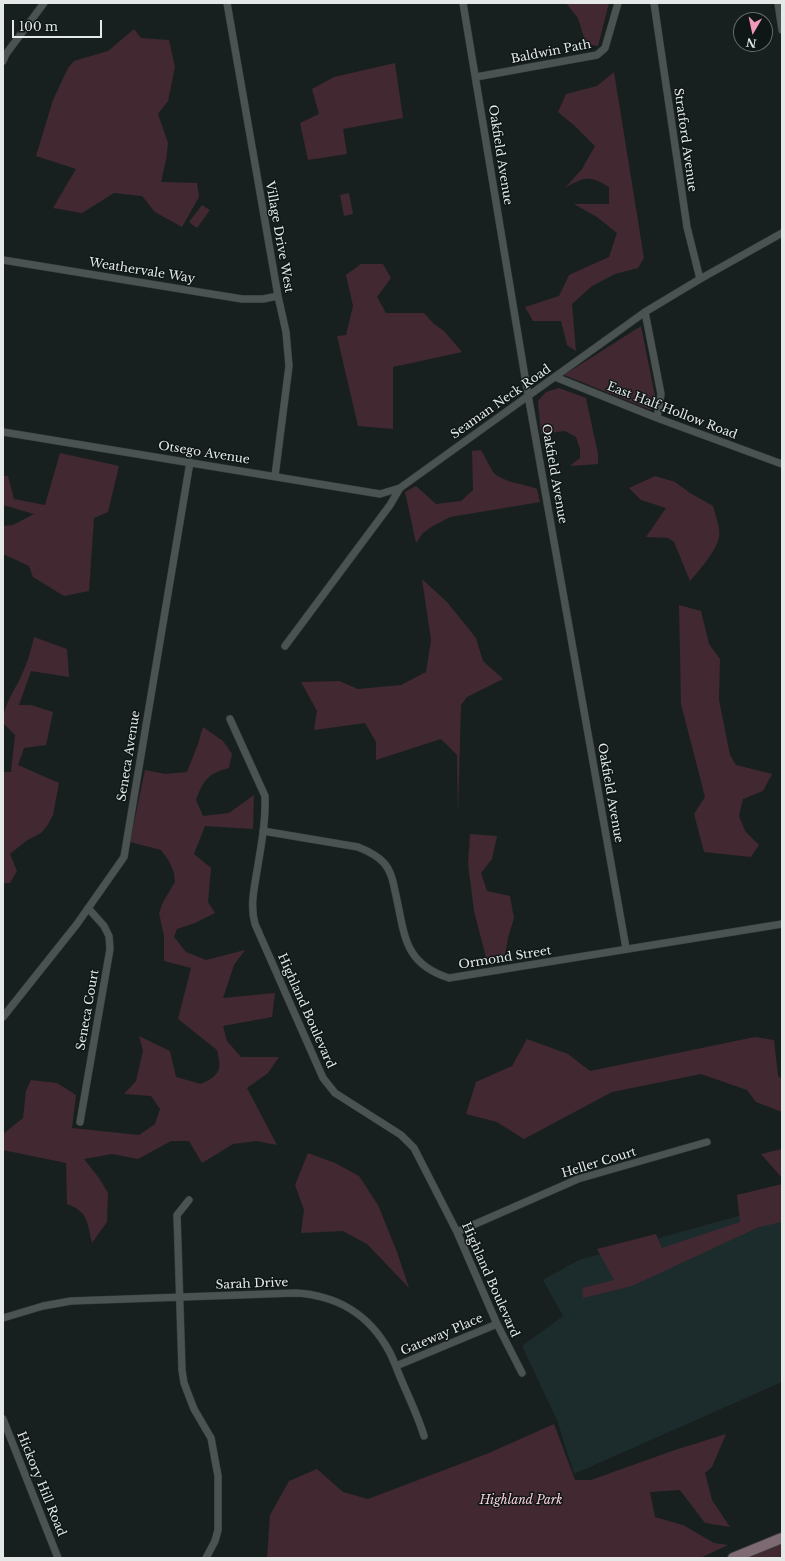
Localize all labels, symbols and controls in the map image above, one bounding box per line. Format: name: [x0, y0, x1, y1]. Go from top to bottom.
scale bar: [14, 12, 104, 38]
north arrow: [733, 12, 773, 52]
text: 100 m: [19, 19, 58, 34]
text: N: [745, 35, 757, 51]
street label: Baldwin Path: [510, 37, 592, 67]
street label: Stratford Avenue: [671, 87, 699, 193]
street label: Oakfield Avenue: [485, 104, 515, 206]
street label: Village Drive West: [262, 180, 296, 294]
street label: Weathervale Way: [88, 255, 196, 287]
street label: Seaman Neck Road: [448, 362, 554, 442]
street label: East Half Hollow Road: [605, 379, 739, 443]
street label: Oakfield Avenue: [538, 423, 570, 525]
street label: Otsego Avenue: [157, 439, 251, 467]
street label: Seneca Avenue: [115, 709, 143, 803]
street label: Oakfield Avenue: [594, 742, 626, 844]
street label: Ormond Street: [458, 944, 552, 972]
street label: Highland Boulevard: [274, 951, 338, 1071]
street label: Seneca Court: [74, 968, 102, 1052]
street label: Heller Court: [560, 1145, 638, 1181]
street label: Highland Boulevard: [458, 1220, 522, 1340]
street label: Sarah Drive: [215, 1276, 289, 1292]
street label: Gateway Place: [399, 1311, 485, 1359]
street label: Hickory Hill Road: [13, 1430, 69, 1538]
park label: Highland Park: [480, 1494, 562, 1508]

